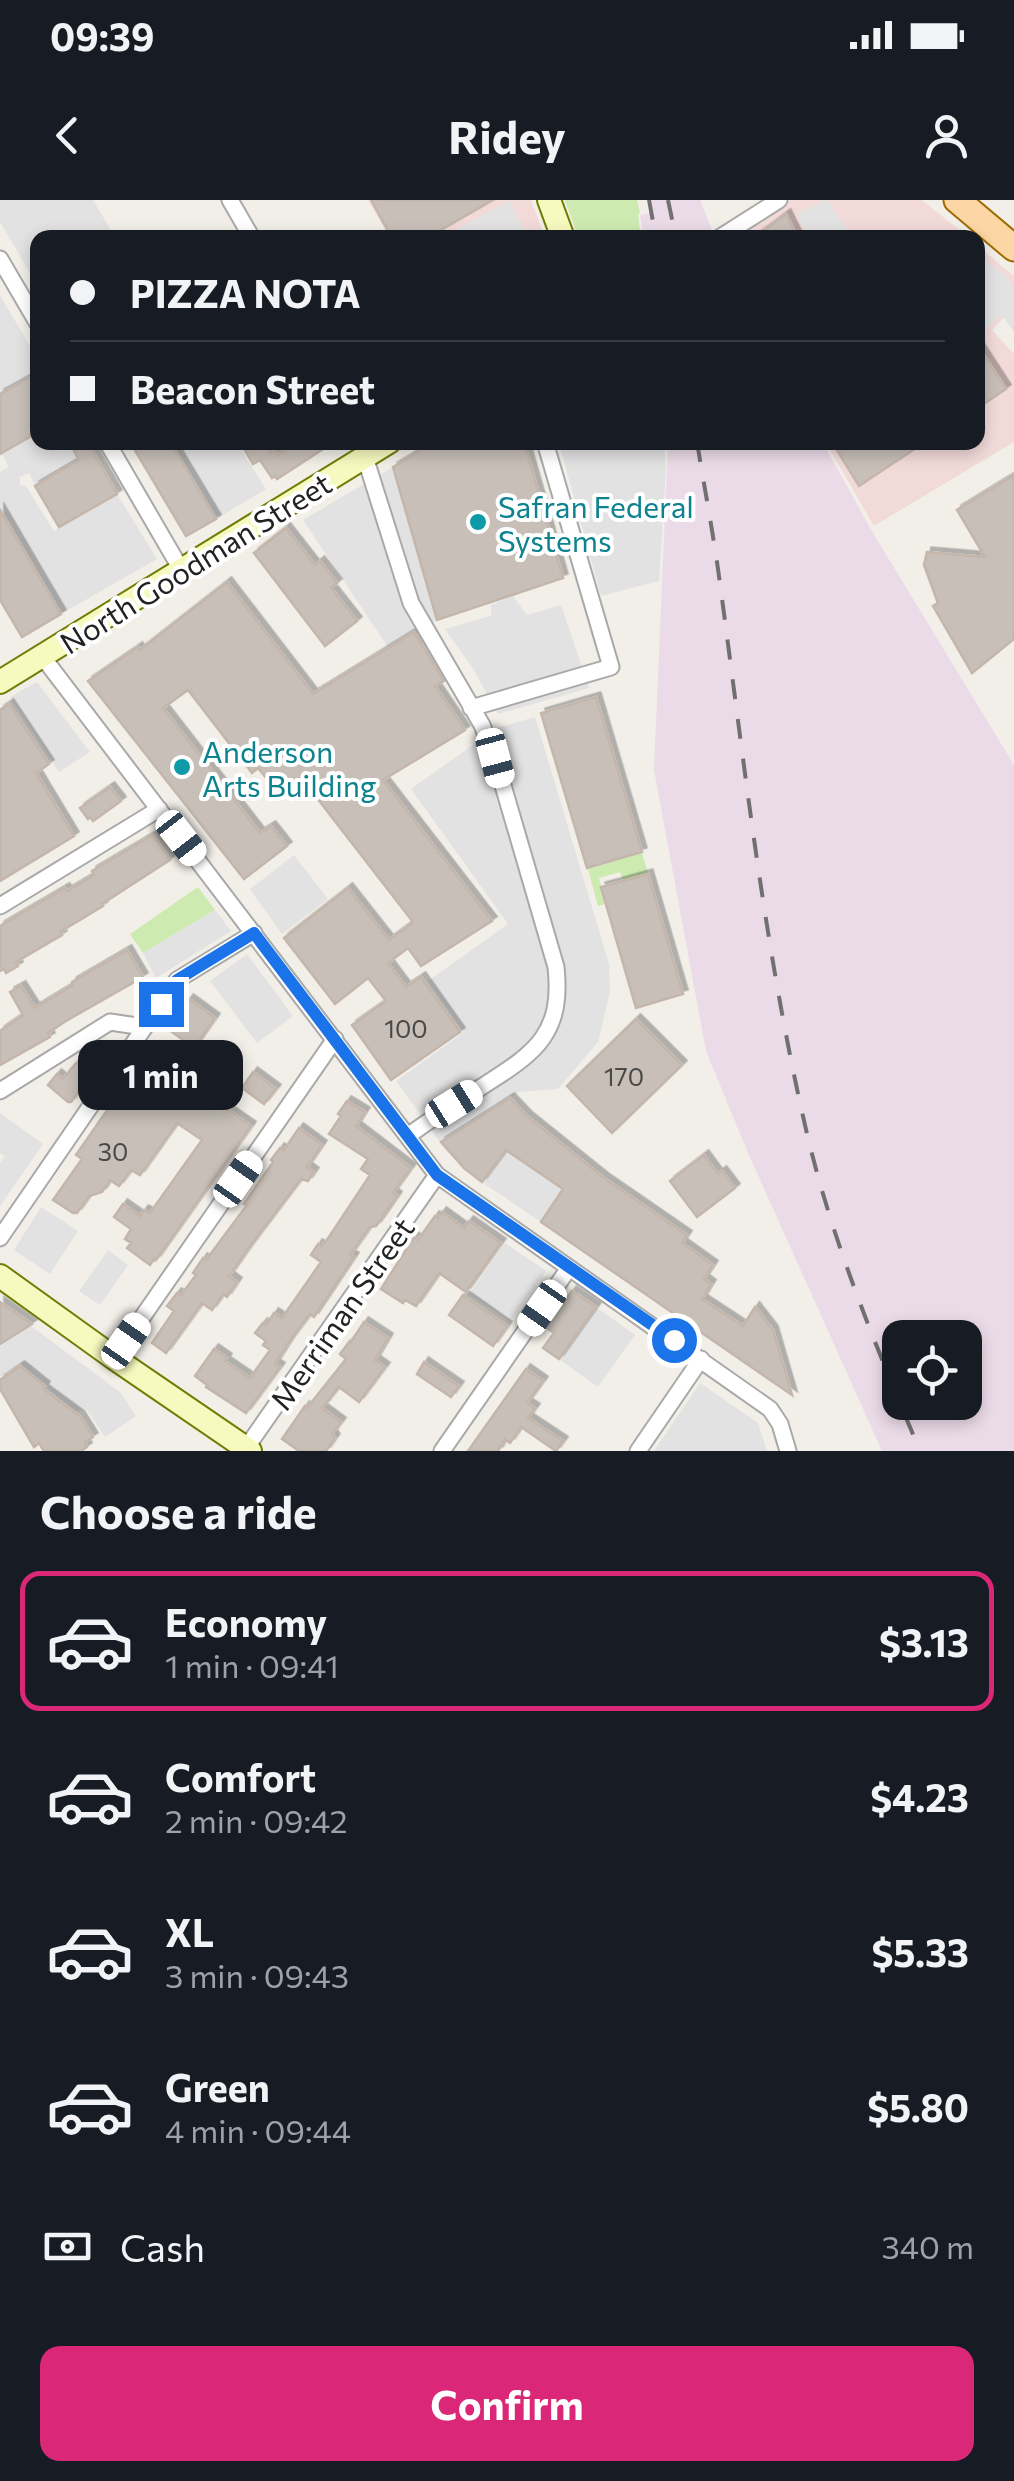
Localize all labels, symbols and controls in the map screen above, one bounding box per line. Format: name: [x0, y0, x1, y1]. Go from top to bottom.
text: 09:39: [50, 12, 154, 59]
icon: back: [40, 108, 95, 163]
text: Ridey: [448, 108, 566, 163]
icon: person: [919, 108, 974, 163]
text: PIZZA NOTA: [130, 269, 361, 316]
text: Beacon Street: [130, 365, 375, 412]
street label: North Goodman Street: [53, 464, 337, 660]
place label: Safran Federal Systems: [498, 487, 694, 558]
marker: Safran Federal Systems: [467, 511, 489, 533]
car: [473, 725, 517, 791]
place label: Anderson Arts Building: [202, 732, 376, 803]
marker: Anderson Arts Building: [171, 756, 193, 778]
car: [151, 805, 211, 871]
route end: [139, 982, 184, 1027]
house number: 100: [384, 1013, 428, 1043]
callout: 1 min: [79, 1039, 244, 1109]
text: 1 min: [123, 1055, 198, 1095]
house number: 170: [604, 1061, 644, 1091]
car: [421, 1075, 487, 1133]
house number: 30: [98, 1136, 128, 1166]
car: [209, 1146, 267, 1212]
street label: Merriman Street: [261, 1210, 421, 1416]
car: [513, 1275, 571, 1341]
car: [97, 1308, 155, 1374]
route start: [652, 1318, 697, 1363]
map controls: [882, 1320, 982, 1420]
button: locate: [882, 1320, 982, 1420]
text: Choose a ride: [40, 1483, 317, 1538]
icon: car: [45, 1596, 135, 1686]
text: Economy: [165, 1598, 327, 1645]
text: $3.13: [879, 1618, 969, 1665]
text: 1 min · 09:41: [165, 1645, 339, 1685]
icon: car: [45, 1751, 135, 1841]
text: Comfort: [165, 1753, 316, 1800]
text: $4.23: [870, 1773, 969, 1820]
text: 2 min · 09:42: [165, 1800, 348, 1840]
icon: car: [45, 1906, 135, 1996]
text: XL: [165, 1908, 214, 1955]
text: $5.33: [871, 1928, 969, 1975]
text: 3 min · 09:43: [165, 1955, 349, 1995]
icon: car: [45, 2061, 135, 2151]
text: Green: [165, 2063, 270, 2110]
text: $5.80: [867, 2083, 969, 2130]
text: 4 min · 09:44: [165, 2110, 351, 2150]
icon: cash: [40, 2219, 95, 2274]
text: Cash: [120, 2223, 205, 2270]
text: 340 m: [882, 2226, 974, 2266]
button: Confirm: [40, 2346, 974, 2461]

